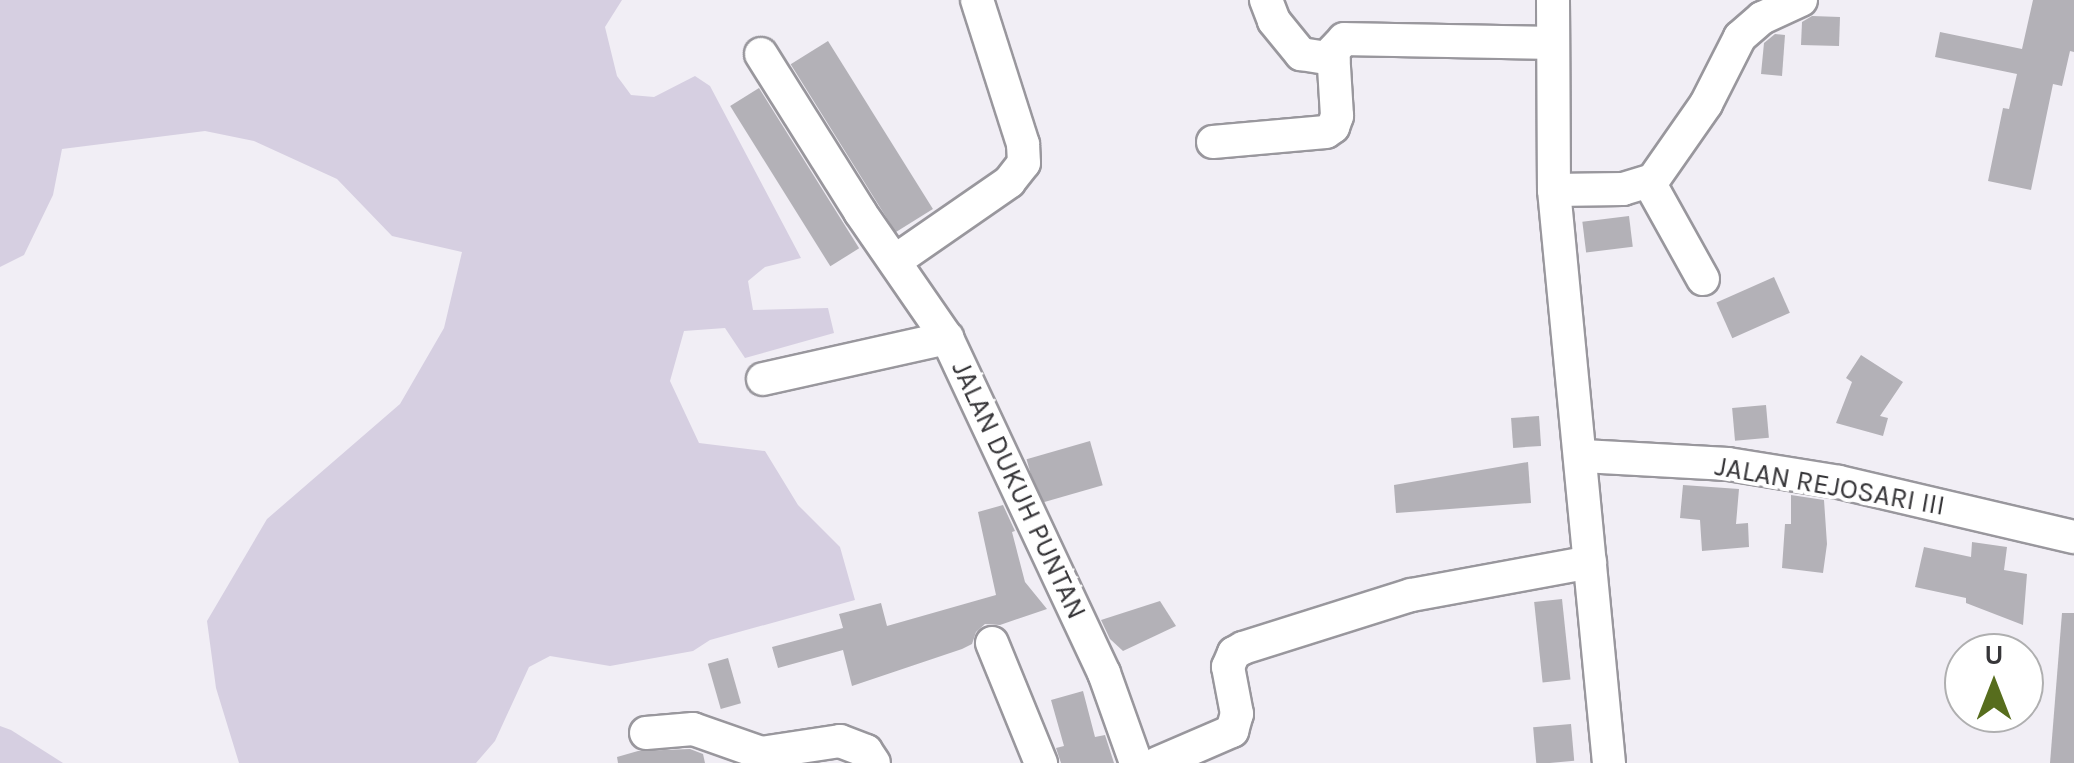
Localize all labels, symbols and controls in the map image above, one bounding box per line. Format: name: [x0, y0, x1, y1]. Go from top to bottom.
street label: JALAN DUKUH PUNTAN: [944, 356, 1094, 624]
street label: JALAN REJOSARI III: [1712, 449, 1948, 523]
north arrow: [1944, 633, 2044, 733]
text: U: [1984, 638, 2004, 671]

